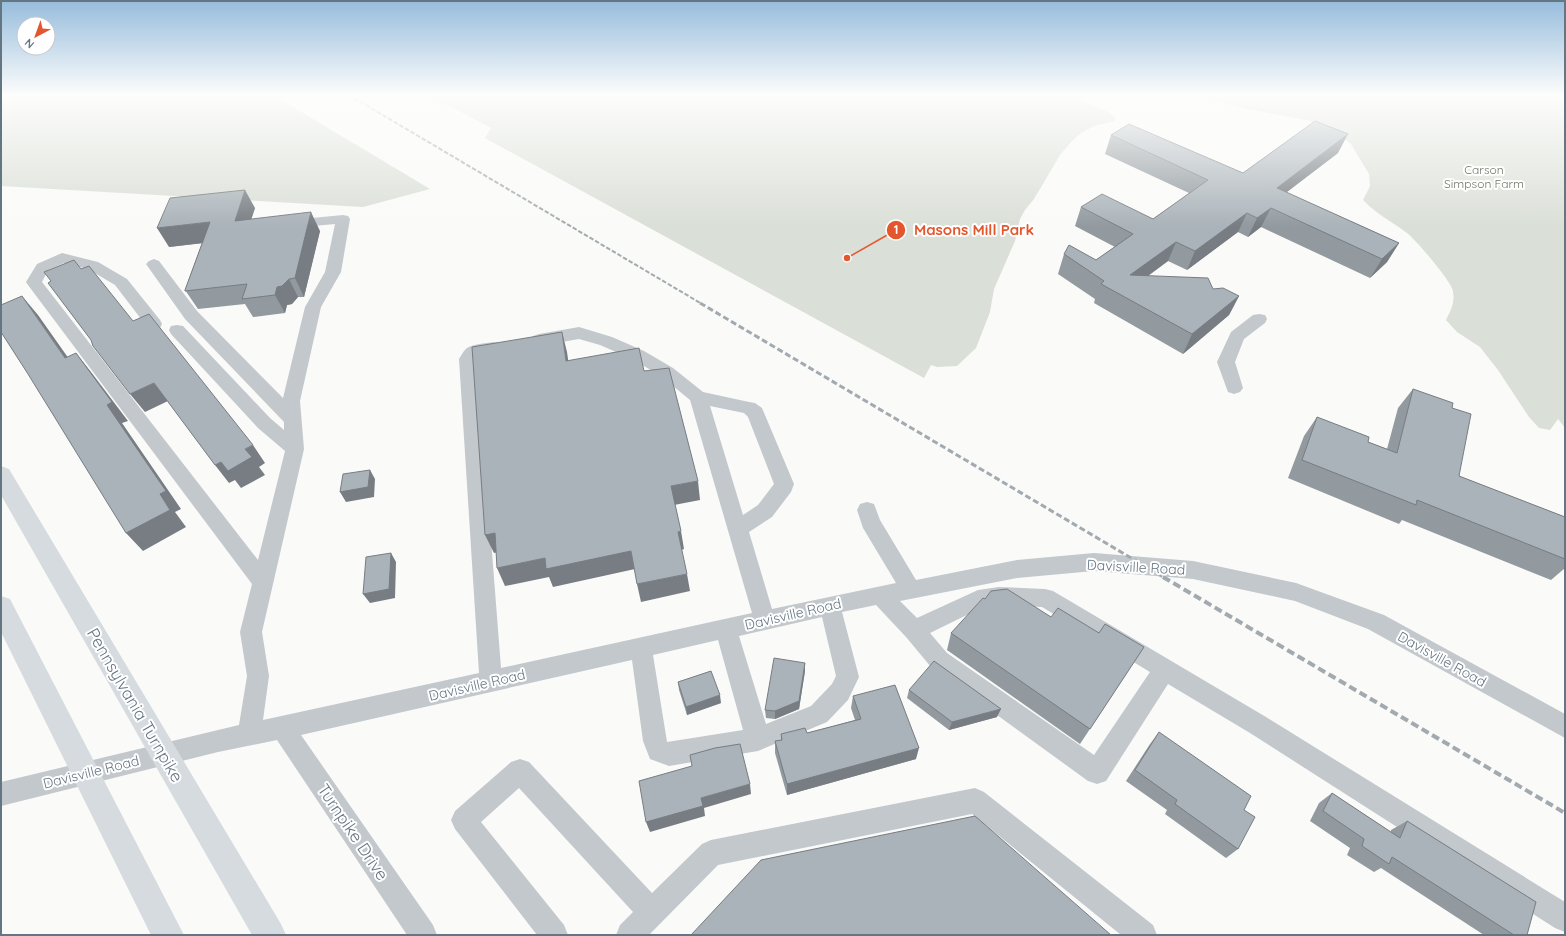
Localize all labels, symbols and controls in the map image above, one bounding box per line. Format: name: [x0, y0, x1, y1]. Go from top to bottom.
north arrow: [16, 16, 56, 56]
text: N: [22, 36, 37, 51]
park label: Carson Simpson Farm: [1444, 162, 1524, 191]
callout: Masons Mill Park: [886, 216, 1042, 243]
text: Masons Mill Park: [914, 220, 1034, 239]
text: 1: [894, 222, 898, 237]
street label: Davisville Road: [1086, 555, 1186, 579]
street label: Davisville Road: [743, 594, 843, 634]
street label: Pennsylvania Turnpike: [83, 624, 188, 786]
street label: Davisville Road: [1395, 627, 1489, 691]
street label: Davisville Road: [427, 665, 527, 705]
street label: Davisville Road: [41, 751, 141, 793]
street label: Turnpike Drive: [313, 779, 393, 884]

